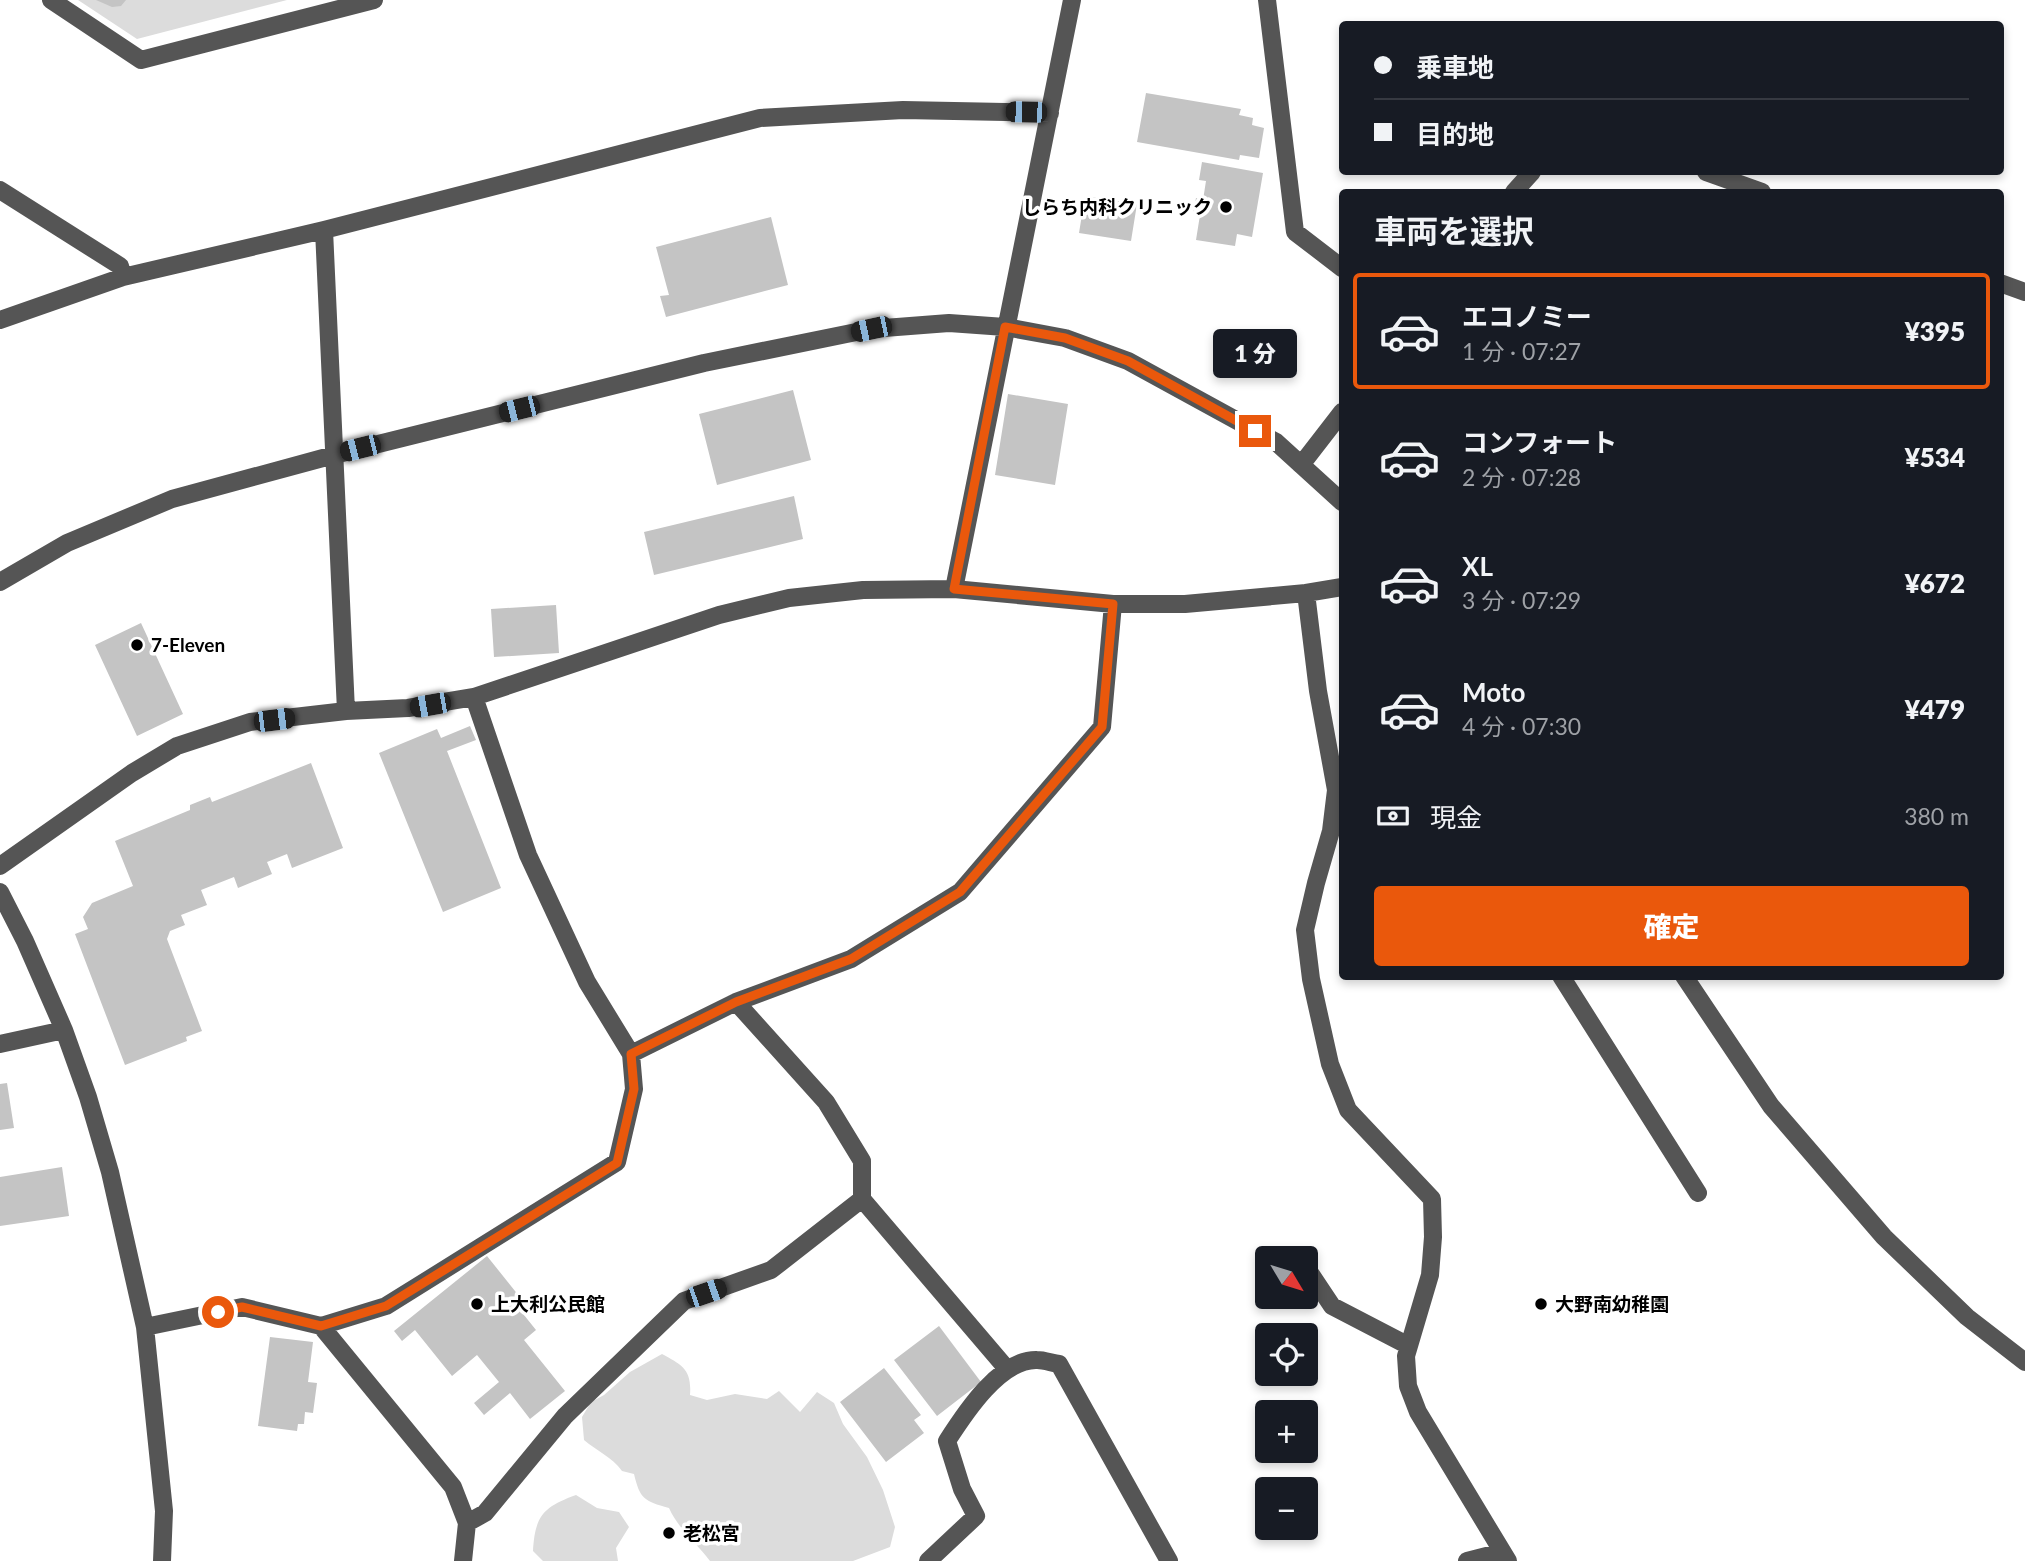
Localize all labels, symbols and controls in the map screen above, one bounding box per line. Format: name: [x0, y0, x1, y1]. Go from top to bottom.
text: 乗車地: [1416, 51, 1494, 83]
car: [1005, 101, 1048, 123]
text: 目的地: [1416, 118, 1494, 150]
place label: しらち内科クリニック: [1022, 195, 1212, 218]
marker: しらち内科クリニック: [1218, 199, 1234, 215]
text: 車両を選択: [1374, 211, 1534, 250]
icon: car: [1378, 300, 1441, 363]
text: エコノミー: [1462, 300, 1592, 332]
car: [849, 314, 894, 344]
text: ¥395: [1905, 315, 1965, 347]
callout: 1 分: [1213, 330, 1297, 378]
text: 1 分 · 07:27: [1462, 337, 1581, 365]
text: 1 分: [1234, 339, 1276, 367]
car: [497, 394, 542, 424]
route end: [1239, 415, 1271, 447]
icon: car: [1378, 426, 1441, 489]
text: コンフォート: [1462, 426, 1617, 458]
car: [338, 433, 383, 463]
text: ¥534: [1905, 441, 1965, 473]
text: 2 分 · 07:28: [1462, 463, 1581, 491]
text: XL: [1462, 550, 1493, 582]
icon: car: [1378, 552, 1441, 615]
text: ¥672: [1905, 567, 1965, 599]
text: 3 分 · 07:29: [1462, 586, 1581, 614]
place label: 7-Eleven: [151, 633, 225, 656]
marker: 7-Eleven: [129, 637, 145, 653]
text: Moto: [1462, 676, 1525, 708]
icon: car: [1378, 678, 1441, 741]
car: [408, 691, 453, 719]
text: ¥479: [1905, 693, 1965, 725]
car: [252, 707, 297, 733]
text: 4 分 · 07:30: [1462, 712, 1581, 740]
icon: cash: [1374, 797, 1412, 835]
text: 現金: [1430, 801, 1482, 833]
text: 380 m: [1904, 802, 1969, 830]
button: 確定: [1374, 886, 1969, 966]
north arrow: [1255, 1246, 1318, 1309]
map controls: [1255, 1246, 1318, 1540]
car: [683, 1276, 730, 1310]
place label: 上大利公民館: [491, 1292, 605, 1315]
place label: 大野南幼稚園: [1555, 1292, 1669, 1315]
route start: [202, 1296, 234, 1328]
marker: 上大利公民館: [469, 1296, 485, 1312]
marker: 大野南幼稚園: [1533, 1296, 1549, 1312]
button: locate: [1255, 1323, 1318, 1386]
button: +: [1255, 1400, 1318, 1463]
button: −: [1255, 1477, 1318, 1540]
place label: 老松宮: [683, 1521, 740, 1544]
marker: 老松宮: [661, 1525, 677, 1541]

